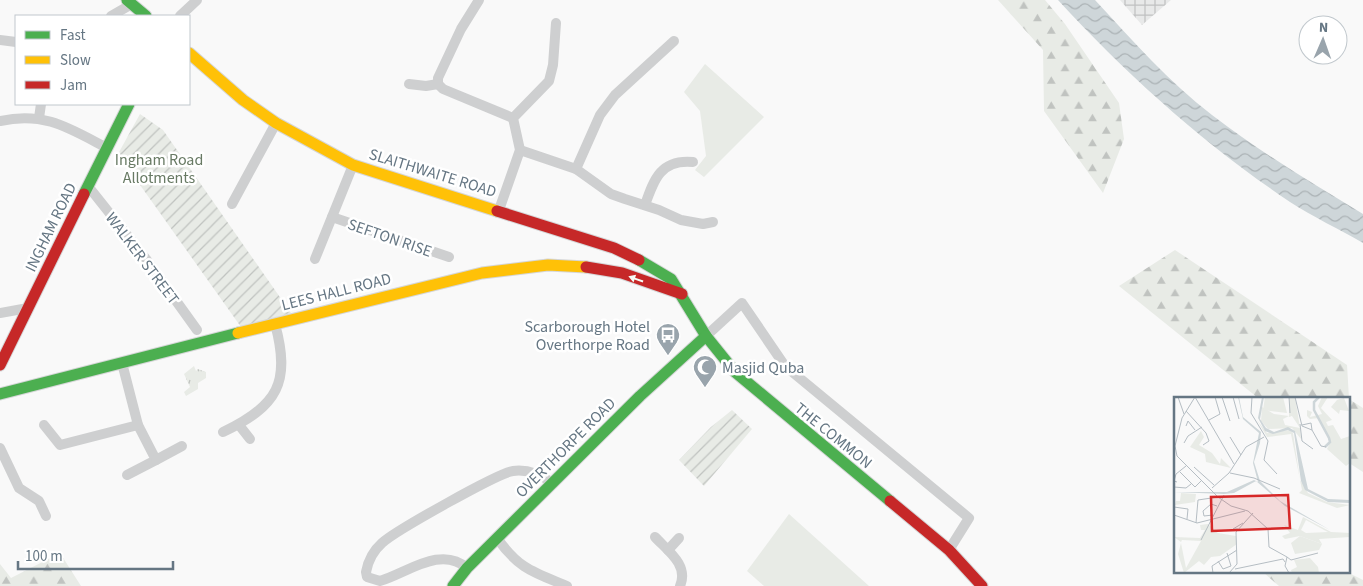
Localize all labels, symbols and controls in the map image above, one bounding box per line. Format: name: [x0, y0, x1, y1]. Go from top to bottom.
legend: [15, 15, 190, 105]
north arrow: [1298, 15, 1348, 65]
text: N: [1318, 18, 1328, 38]
text: Fast: [60, 25, 86, 46]
text: Slow: [60, 50, 91, 71]
text: Jam: [60, 75, 87, 96]
street label: SLAITHWAITE ROAD: [366, 143, 499, 203]
park label: Ingham Road Allotments: [115, 149, 203, 189]
street label: INGHAM ROAD: [20, 179, 82, 276]
street label: WALKER STREET: [100, 208, 184, 310]
street label: SEFTON RISE: [345, 213, 435, 263]
street label: LEES HALL ROAD: [279, 268, 394, 316]
one-way arrow: [628, 275, 643, 282]
place label: Scarborough Hotel Overthorpe Road: [524, 316, 650, 356]
bus stop icon: Scarborough Hotel Overthorpe Road: [655, 322, 681, 356]
mosque icon: Masjid Quba: [692, 354, 718, 388]
place label: Masjid Quba: [722, 357, 804, 379]
street label: OVERTHORPE ROAD: [511, 393, 621, 503]
inset map: [1174, 397, 1350, 574]
street label: THE COMMON: [790, 398, 877, 474]
scale bar: [18, 538, 172, 570]
text: 100 m: [25, 546, 63, 567]

